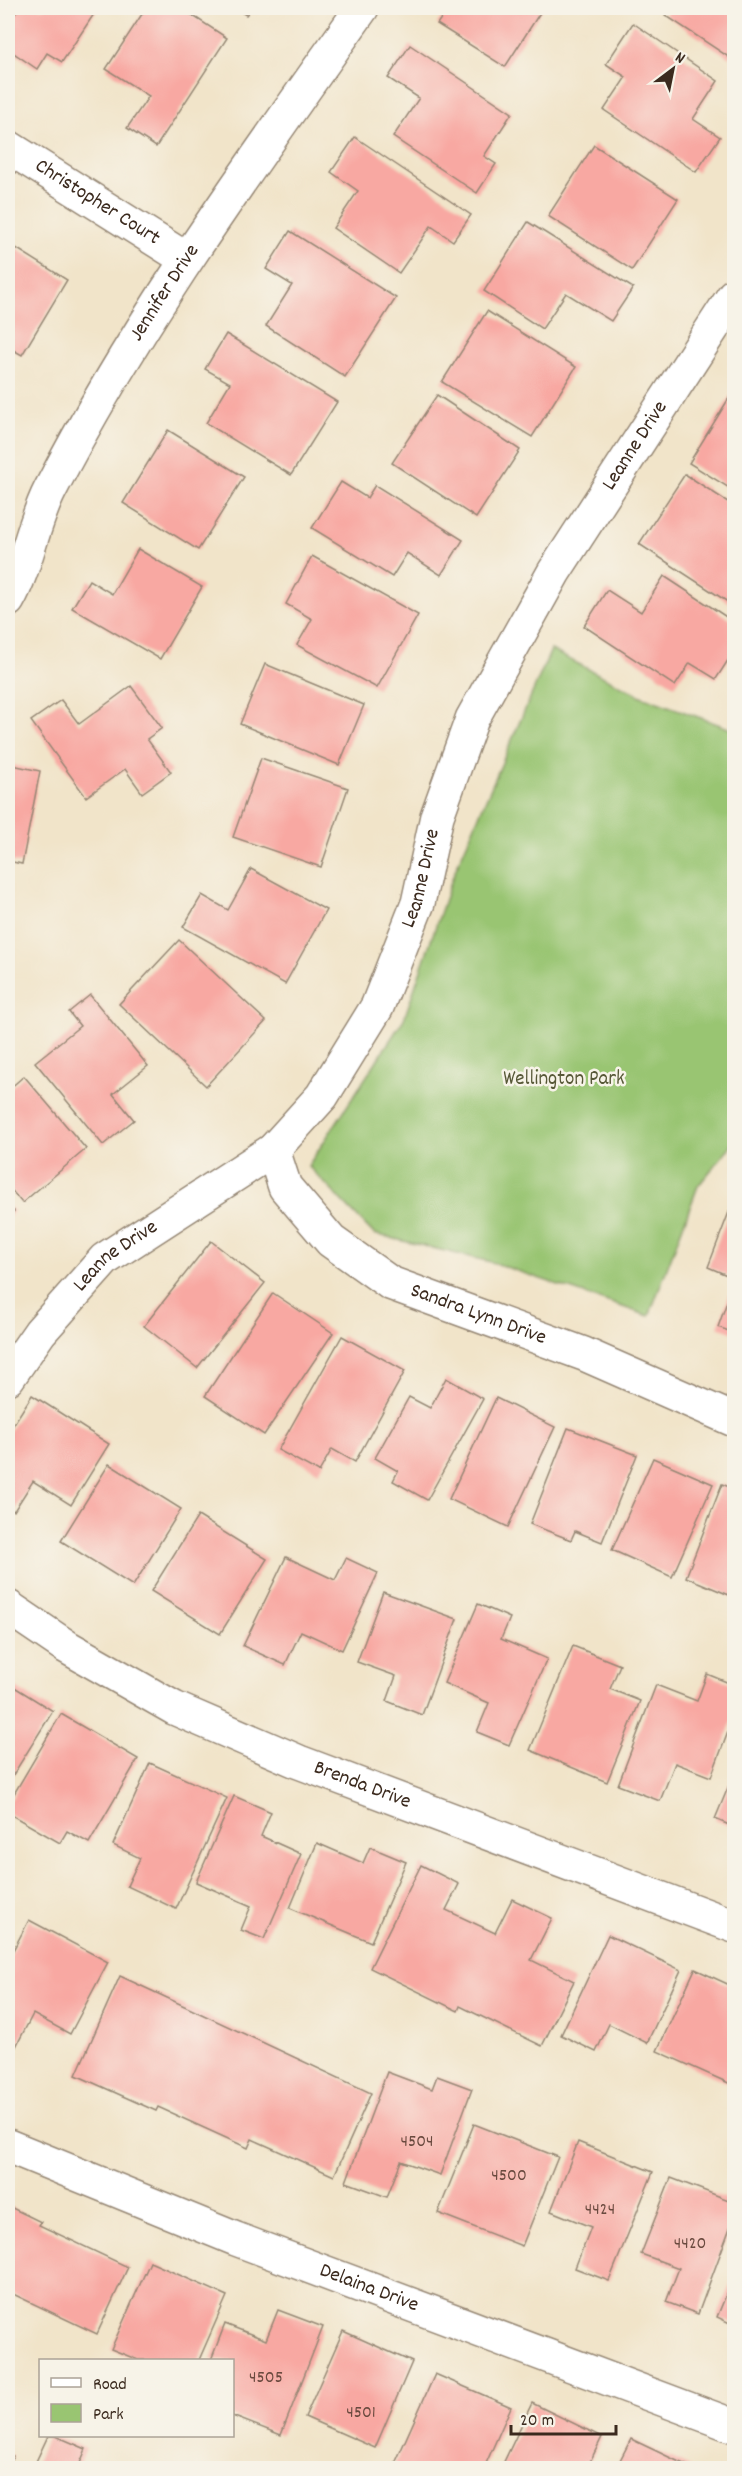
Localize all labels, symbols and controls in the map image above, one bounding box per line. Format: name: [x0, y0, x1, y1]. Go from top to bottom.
north arrow: [643, 39, 703, 99]
text: N: [670, 47, 689, 70]
street label: Christopher Court: [28, 152, 166, 254]
street label: Jennifer Drive: [123, 239, 208, 348]
street label: Leanne Drive: [596, 395, 676, 497]
street label: Leanne Drive: [394, 826, 449, 933]
park label: Wellington Park: [503, 1065, 625, 1095]
street label: Leanne Drive: [67, 1213, 164, 1299]
street label: Sandra Lynn Drive: [406, 1277, 550, 1354]
street label: Brenda Drive: [309, 1754, 415, 1818]
house number: 4504: [400, 2130, 434, 2155]
house number: 4500: [491, 2164, 527, 2189]
house number: 4424: [585, 2198, 615, 2223]
house number: 4420: [674, 2232, 706, 2257]
street label: Delaina Drive: [315, 2257, 423, 2321]
legend: [39, 2359, 234, 2437]
house number: 4505: [249, 2366, 283, 2391]
text: Road: [93, 2373, 127, 2398]
scale bar: [511, 2398, 616, 2436]
house number: 4501: [346, 2401, 376, 2426]
text: Park: [93, 2403, 124, 2428]
text: 20 m: [520, 2409, 554, 2434]

